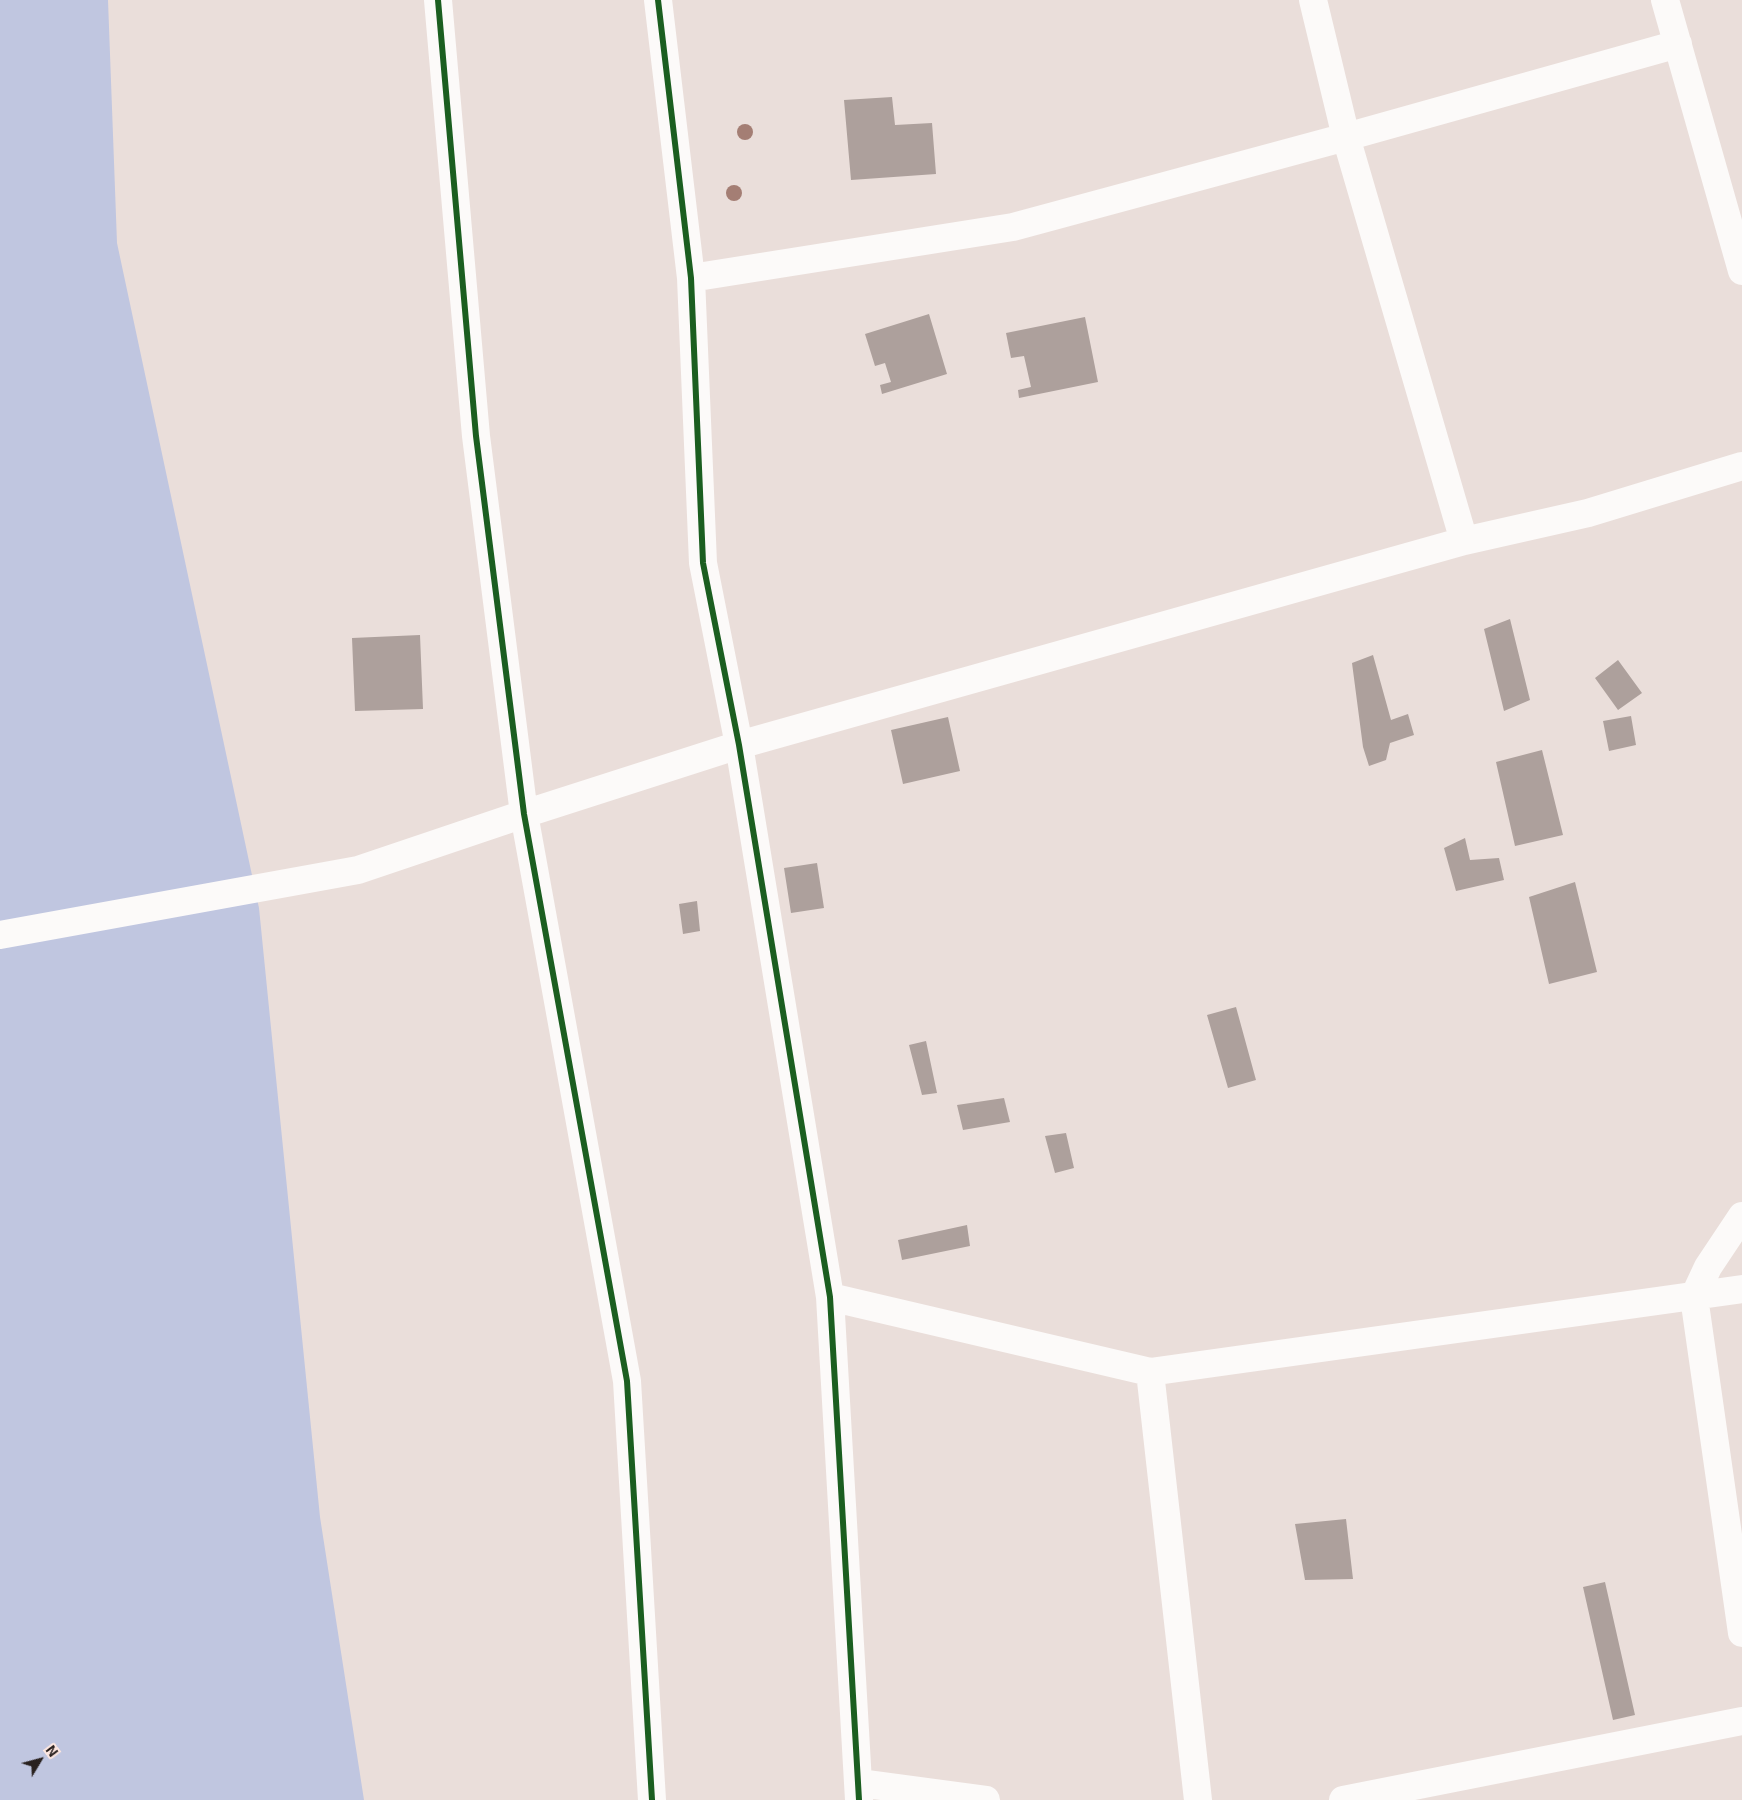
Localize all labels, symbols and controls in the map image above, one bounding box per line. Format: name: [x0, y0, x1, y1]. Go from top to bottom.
north arrow: [15, 1735, 65, 1785]
text: N: [43, 1742, 62, 1760]

